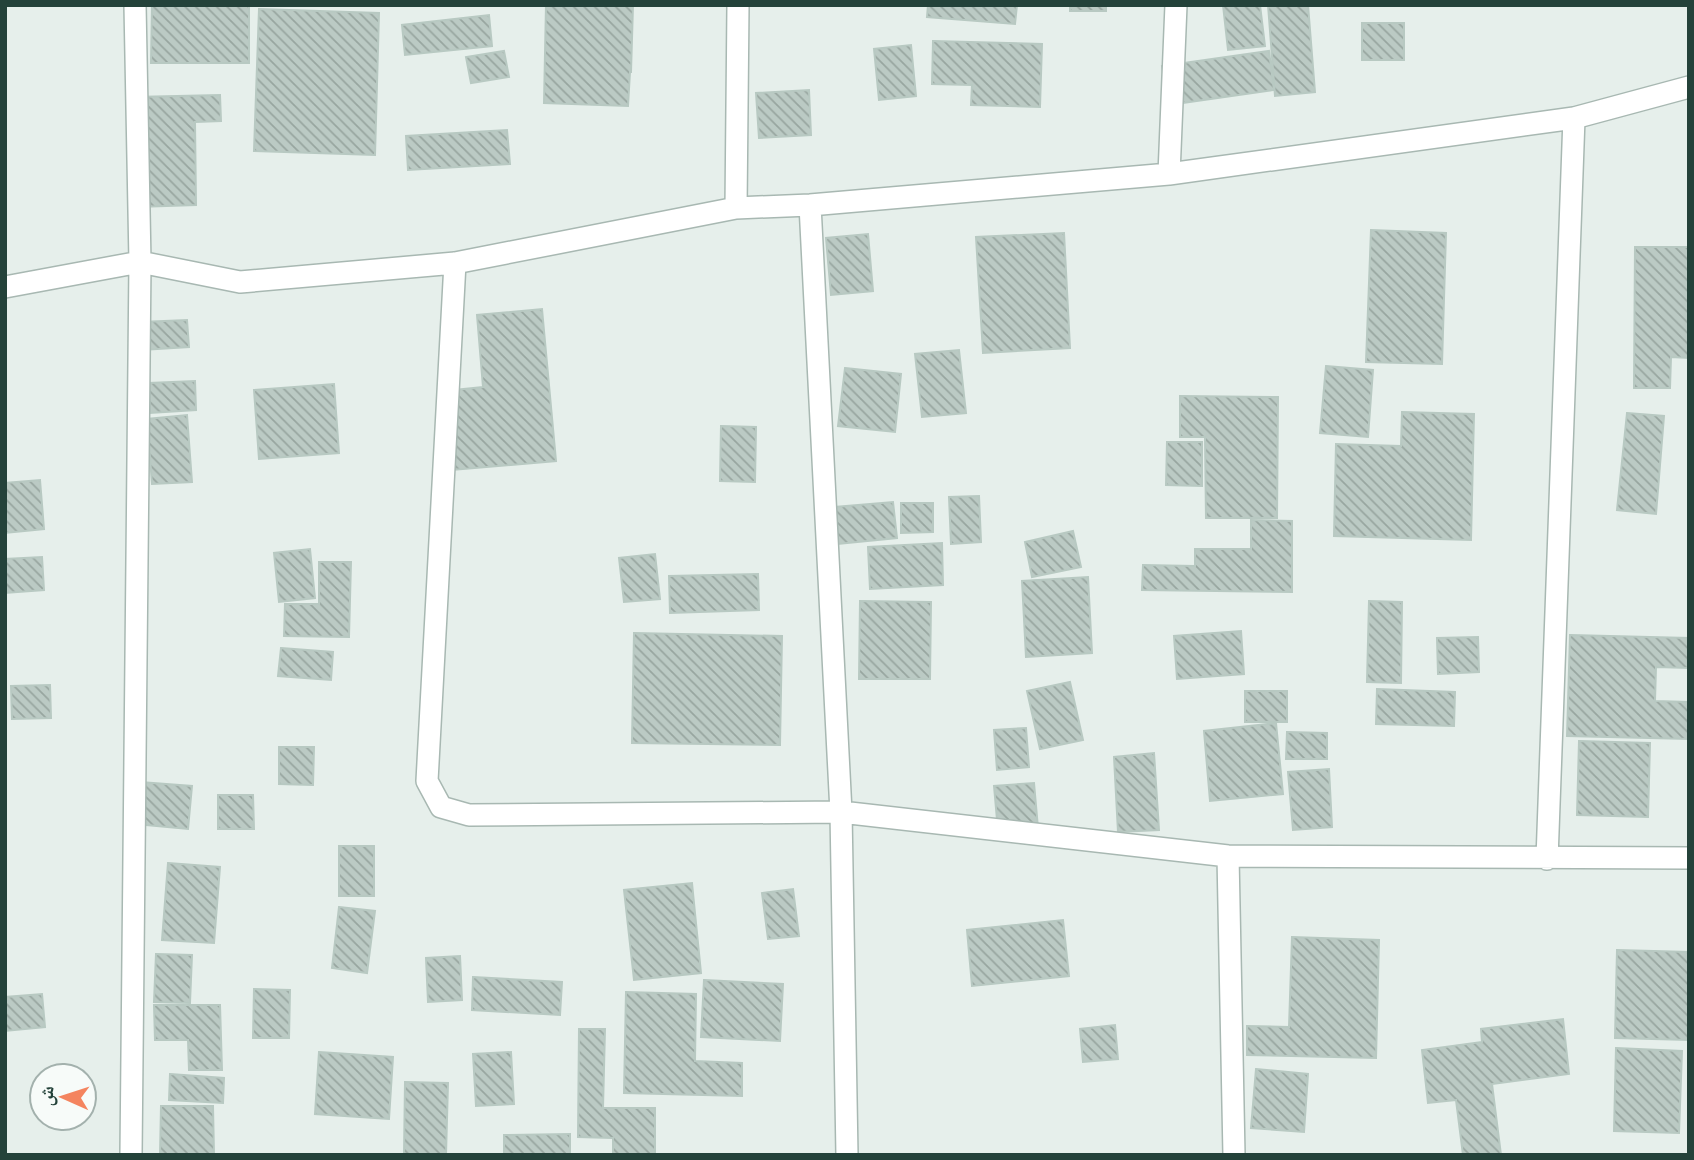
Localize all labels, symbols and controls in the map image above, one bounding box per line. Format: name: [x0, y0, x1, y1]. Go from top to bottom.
north arrow: [28, 1062, 98, 1132]
text: ش: [34, 1085, 59, 1107]

